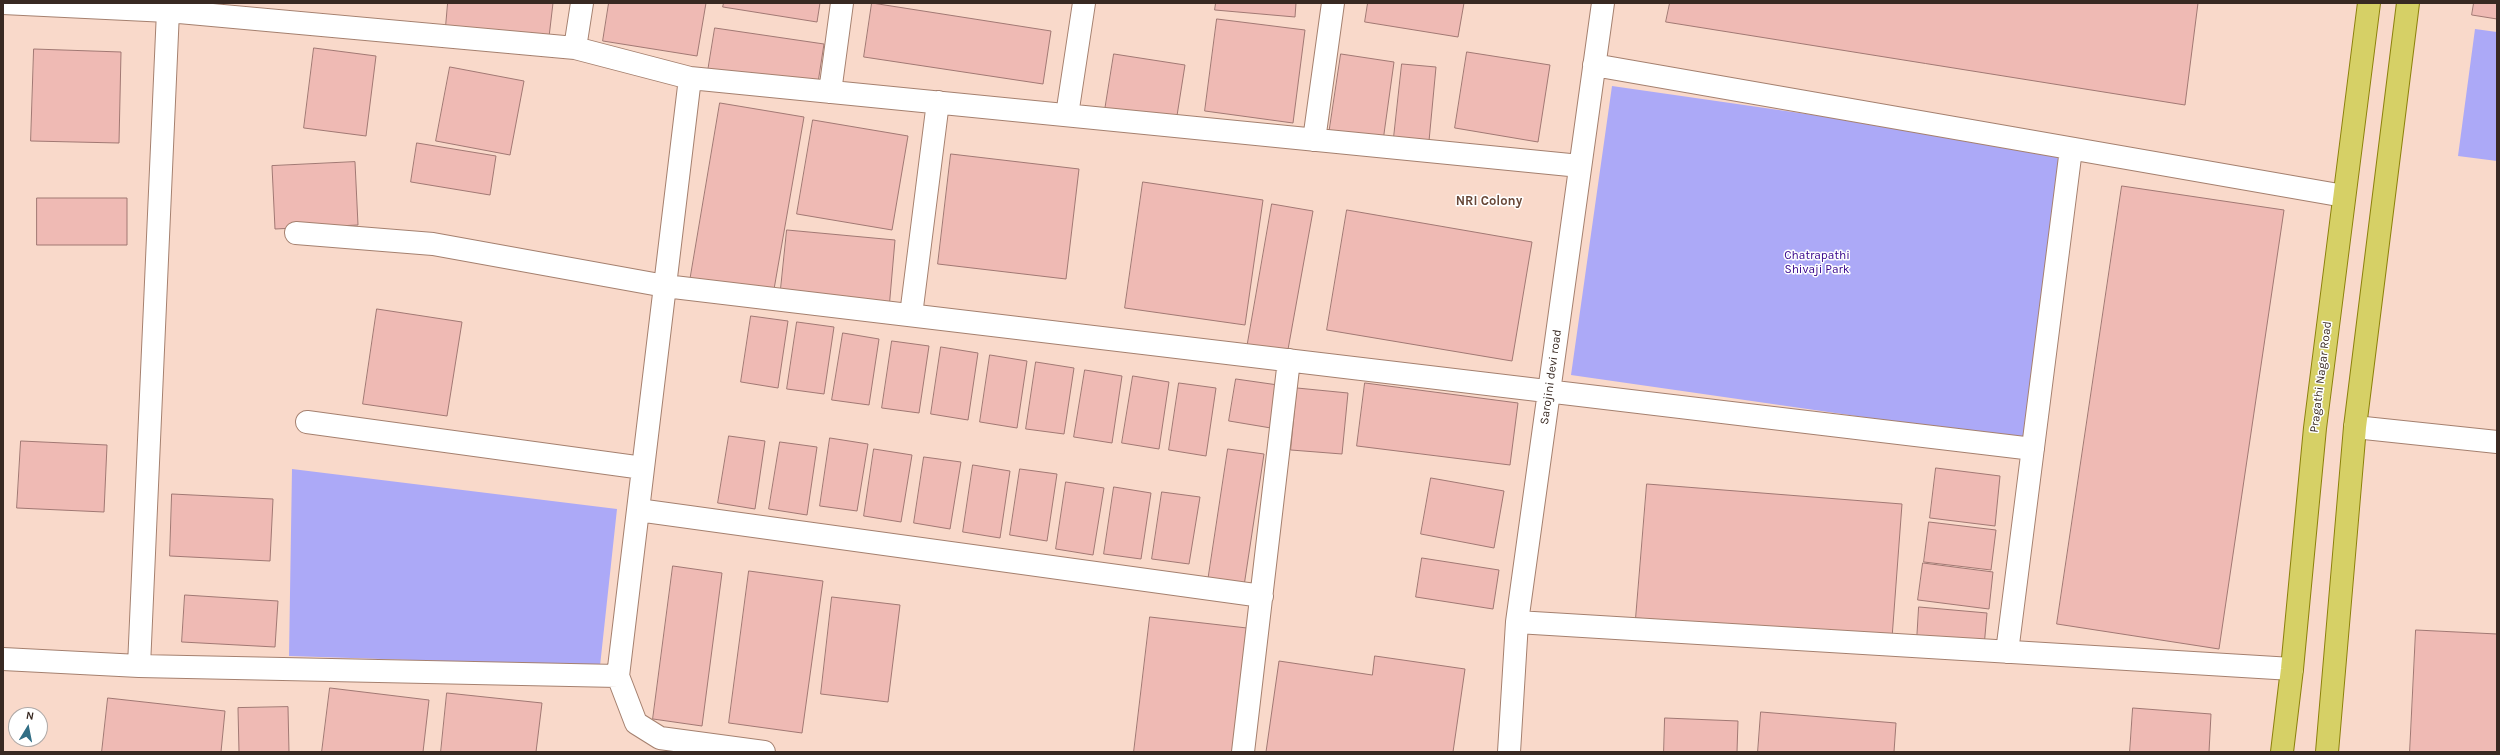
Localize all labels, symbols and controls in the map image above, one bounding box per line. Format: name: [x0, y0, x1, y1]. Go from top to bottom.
district label: NRI Colony: [1456, 193, 1522, 209]
park label: Chatrapathi Shivaji Park: [1784, 249, 1850, 277]
street label: Pragathi Nagar Road: [2307, 320, 2335, 434]
street label: Sarojini devi road: [1537, 328, 1565, 426]
north arrow: [8, 707, 48, 747]
text: N: [25, 709, 35, 723]

